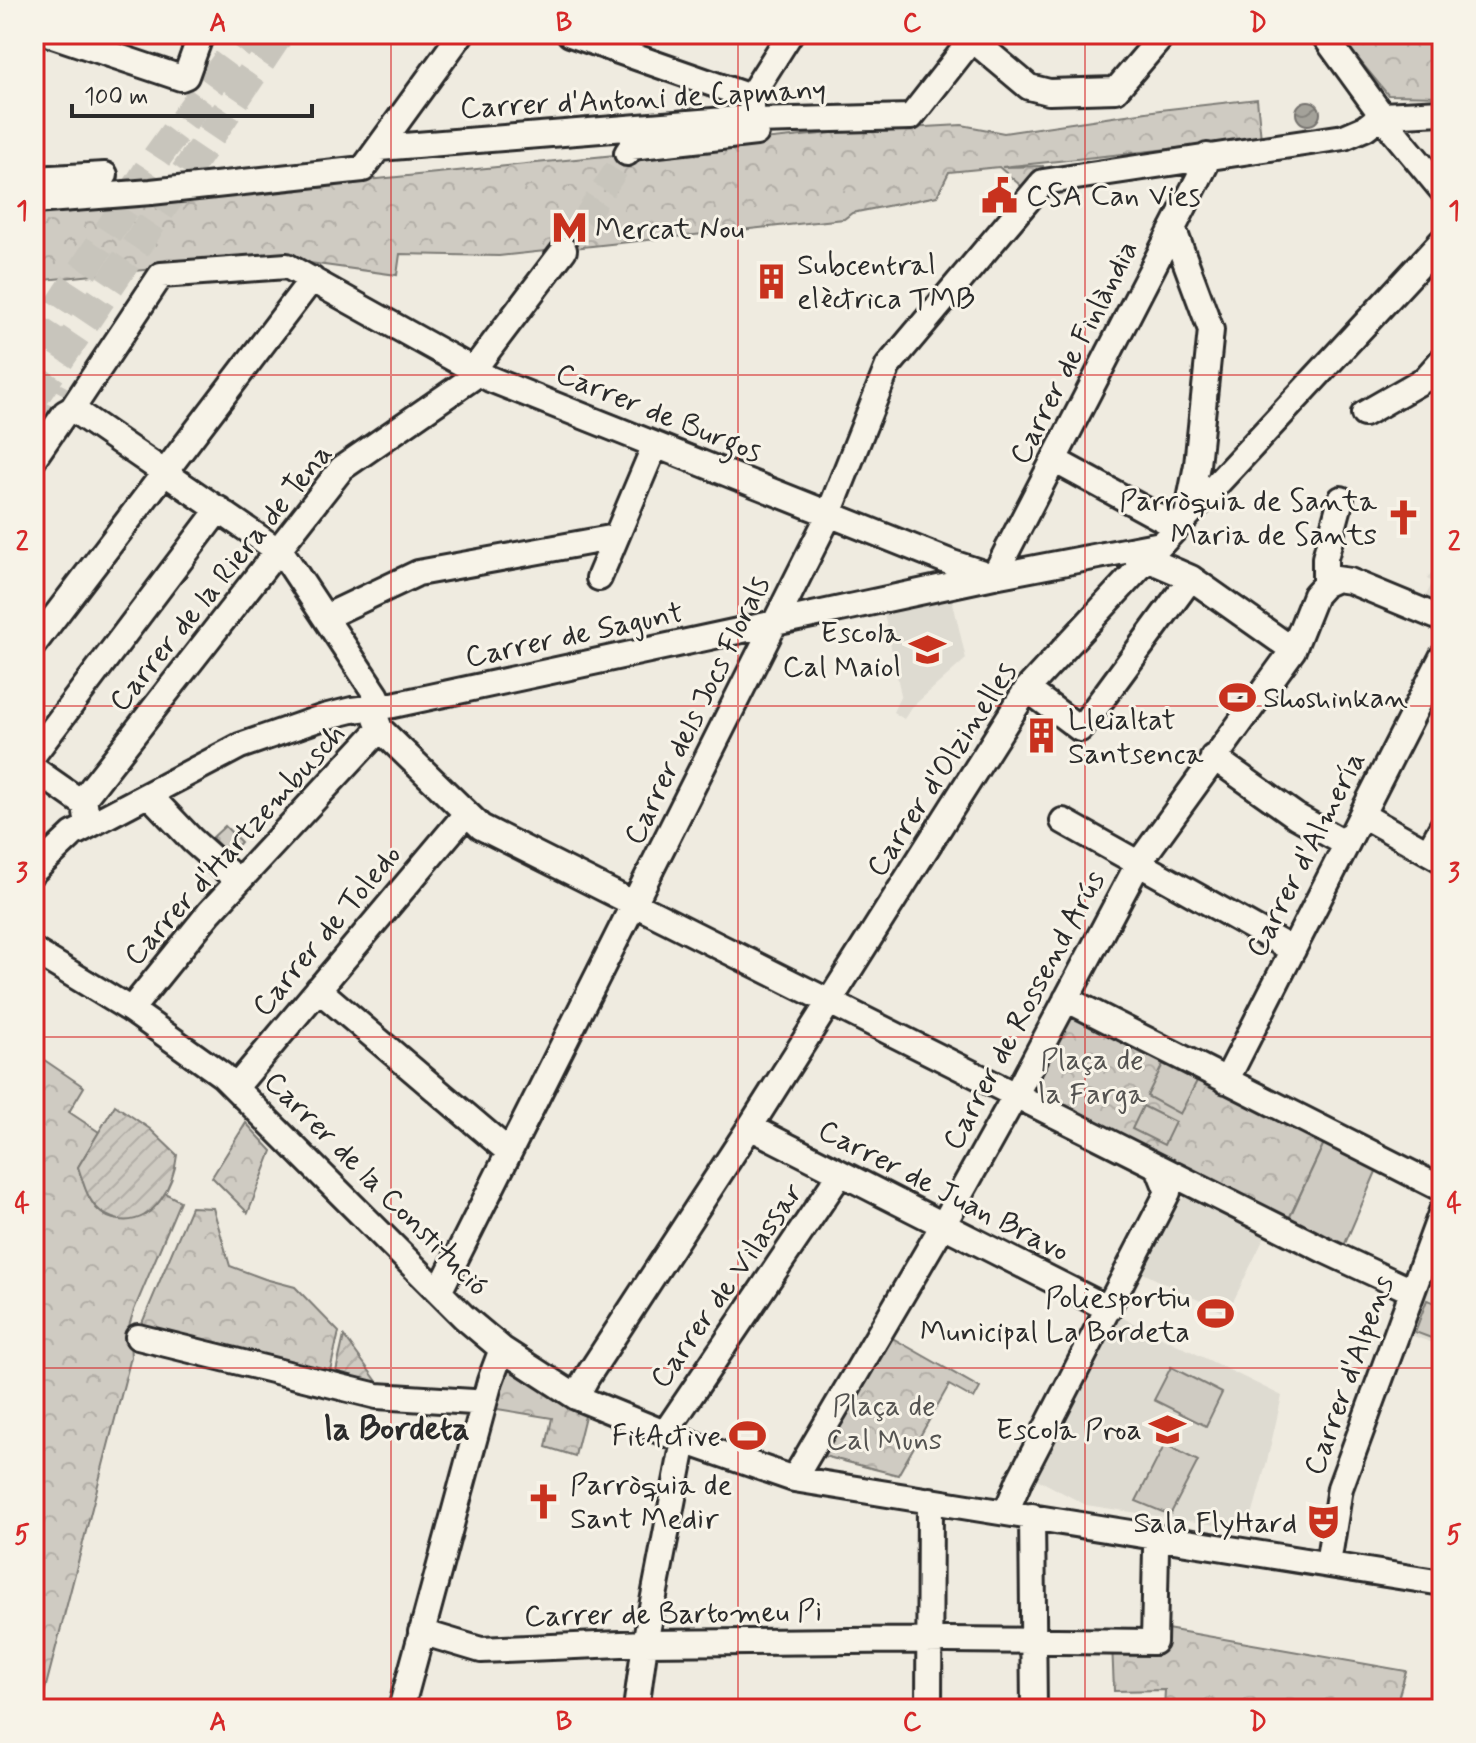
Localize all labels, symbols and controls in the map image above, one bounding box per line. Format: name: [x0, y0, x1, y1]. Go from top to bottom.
text: A: [209, 7, 227, 41]
text: B: [556, 7, 572, 41]
text: C: [903, 7, 922, 41]
text: D: [1249, 7, 1267, 41]
scale bar: [72, 68, 312, 118]
street label: Carrer d'Antoni de Capmany: [459, 70, 827, 129]
text: 100 m: [84, 82, 148, 113]
public building icon: CSA Can Vies: [981, 176, 1019, 214]
place label: CSA Can Vies: [1026, 177, 1201, 216]
text: 1: [16, 195, 28, 229]
text: 1: [1448, 195, 1460, 229]
metro station icon: Mercat Nou: [550, 209, 588, 247]
place label: Mercat Nou: [595, 210, 744, 249]
street label: Carrer de Finlàndia: [1001, 234, 1148, 471]
place label: Subcentral elèctrica TMB: [797, 246, 974, 319]
building icon: Subcentral elèctrica TMB: [752, 262, 790, 300]
street label: Carrer de Burgos: [548, 354, 767, 475]
street label: Carrer de la Riera de Tena: [101, 436, 342, 720]
place label: Parròquia de Santa Maria de Sants: [1119, 482, 1378, 555]
church icon: Parròquia de Santa Maria de Sants: [1384, 498, 1422, 536]
text: 2: [16, 526, 29, 560]
text: 2: [1448, 526, 1461, 560]
street label: Carrer dels Jocs Florals: [615, 570, 779, 852]
street label: Carrer de Sagunt: [462, 593, 687, 678]
place label: Escola Cal Maiol: [783, 614, 902, 687]
school or university icon: Escola Cal Maiol: [908, 630, 946, 668]
street label: Carrer d'Olzinelles: [858, 655, 1026, 885]
sports icon: Shoshinkan: [1218, 678, 1256, 716]
place label: Shoshinkan: [1263, 679, 1408, 718]
place label: Lleialtat Santsenca: [1068, 701, 1205, 774]
street label: Carrer d'Hartzembusch: [116, 715, 354, 975]
building icon: Lleialtat Santsenca: [1023, 717, 1061, 755]
street label: Carrer d'Almería: [1238, 745, 1375, 964]
street label: Carrer de Toledo: [244, 837, 411, 1025]
text: 3: [16, 857, 28, 891]
text: 3: [1448, 857, 1460, 891]
street label: Carrer de Rossend Arús: [934, 864, 1115, 1157]
park label: Plaça de la Farga: [1038, 1041, 1147, 1114]
street label: Carrer de la Constitució: [255, 1063, 497, 1305]
street label: Carrer de Juan Bravo: [811, 1111, 1076, 1272]
street label: Carrer de Vilassar: [642, 1175, 813, 1396]
text: 4: [14, 1188, 30, 1222]
text: 4: [1446, 1188, 1462, 1222]
street label: Carrer d'Alpens: [1295, 1270, 1404, 1481]
place label: Poliesportiu Municipal La Bordeta: [920, 1279, 1190, 1352]
sports icon: Poliesportiu Municipal La Bordeta: [1197, 1295, 1235, 1333]
park label: Plaça de Cal Muns: [826, 1387, 942, 1460]
district label: la Bordeta: [324, 1407, 470, 1452]
school or university icon: Escola Proa: [1149, 1410, 1187, 1448]
place label: Escola Proa: [996, 1411, 1142, 1450]
sports icon: FitActive: [728, 1416, 766, 1454]
place label: FitActive: [612, 1417, 721, 1456]
place label: Parròquia de Sant Medir: [570, 1466, 732, 1539]
church icon: Parròquia de Sant Medir: [525, 1482, 563, 1520]
theatre icon: Sala FlyHard: [1304, 1503, 1342, 1541]
place label: Sala FlyHard: [1133, 1504, 1297, 1543]
text: 5: [14, 1519, 30, 1553]
text: 5: [1446, 1519, 1462, 1553]
street label: Carrer de Bartomeu Pi: [524, 1592, 822, 1637]
text: A: [209, 1706, 227, 1740]
text: B: [556, 1706, 572, 1740]
text: C: [903, 1706, 922, 1740]
text: D: [1249, 1706, 1267, 1740]

